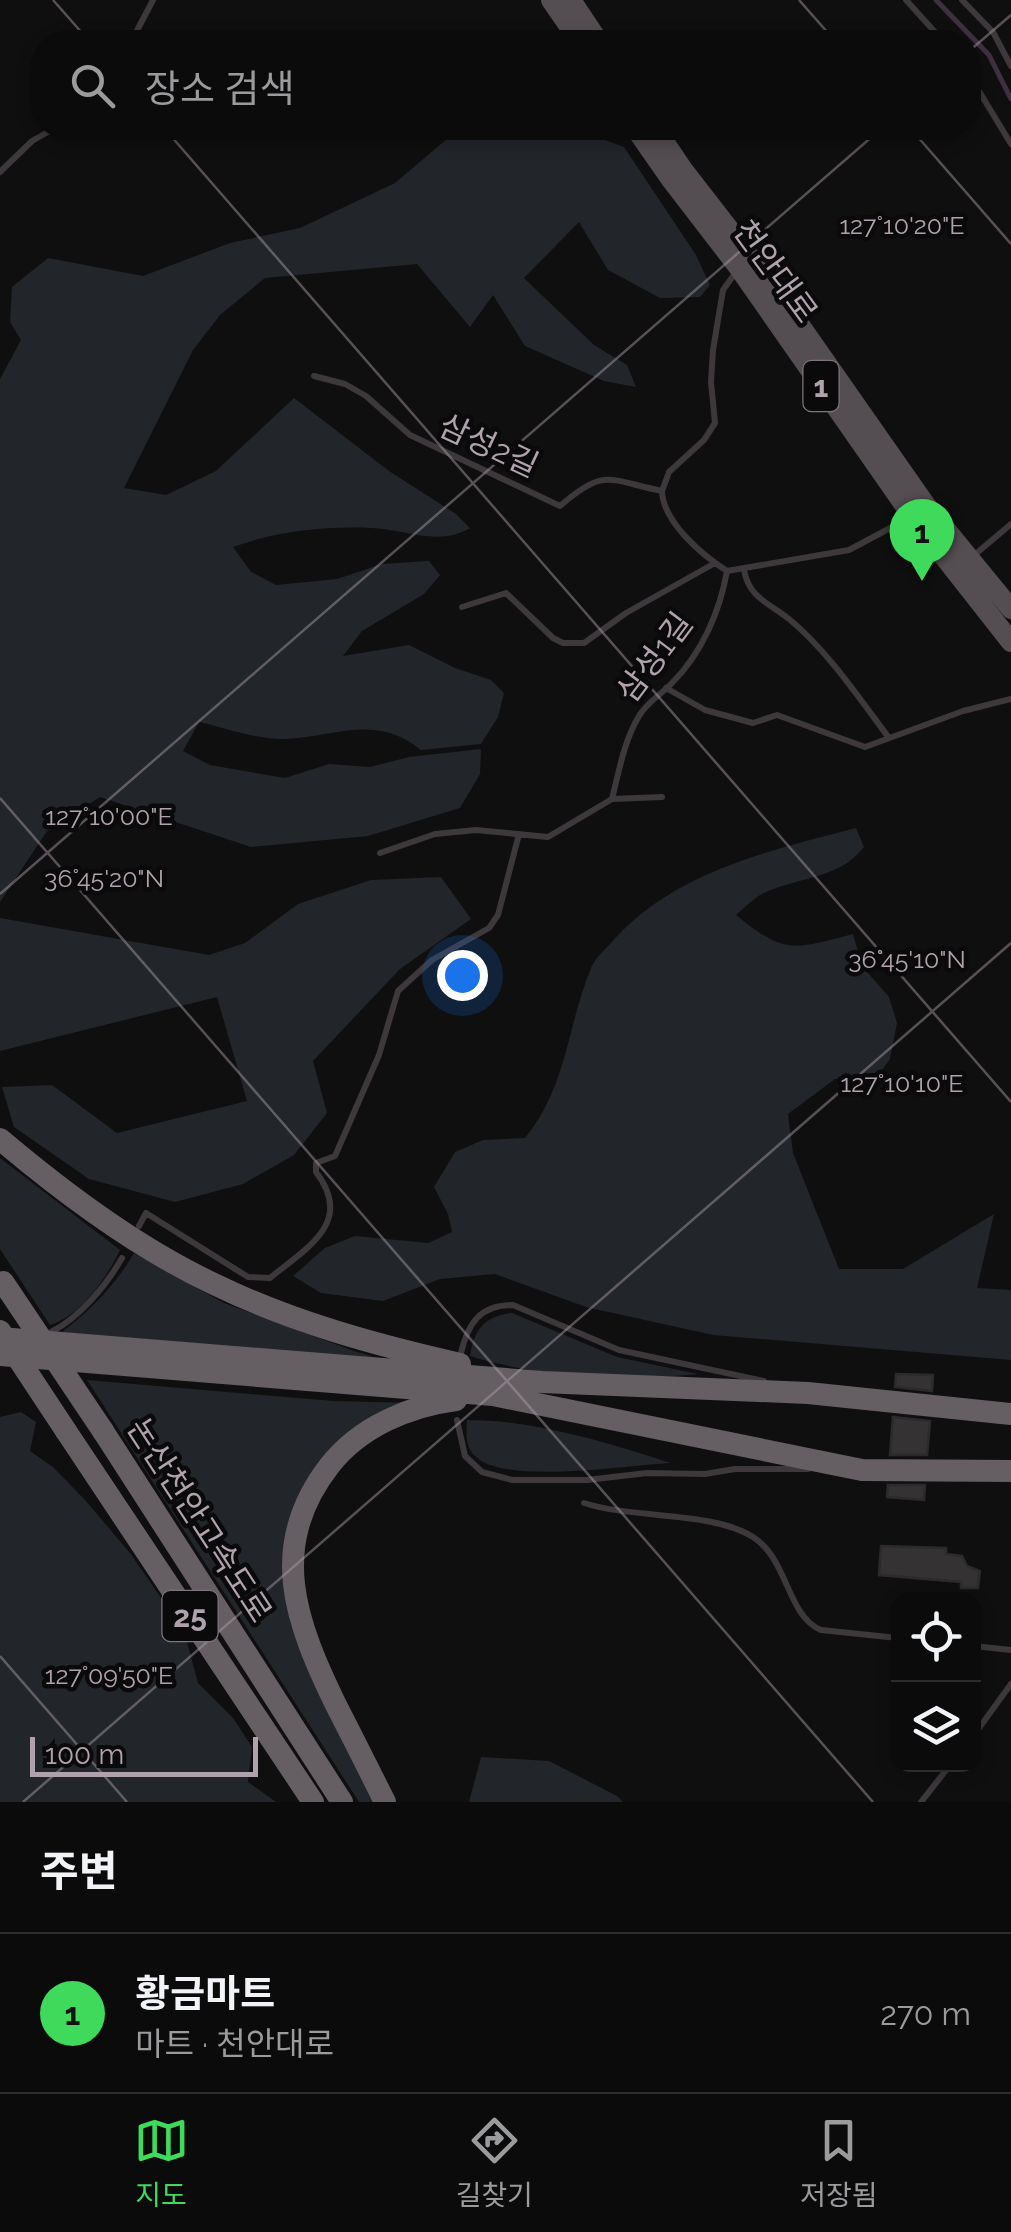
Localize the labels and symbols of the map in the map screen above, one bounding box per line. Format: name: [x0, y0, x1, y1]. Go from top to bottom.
text: 127°10'20"E: [839, 210, 965, 240]
street label: 천안대로: [726, 212, 826, 330]
road number: 1: [804, 361, 838, 411]
street label: 삼성2길: [434, 406, 544, 484]
pin: 1: [890, 498, 954, 581]
street label: 삼성1길: [609, 605, 699, 709]
text: 127°10'00"E: [45, 801, 173, 831]
text: 36°45'20"N: [44, 863, 164, 893]
text: 36°45'10"N: [848, 944, 966, 974]
your location: [437, 950, 488, 1001]
text: 127°10'10"E: [841, 1068, 963, 1098]
street label: 논산천안고속도로: [120, 1411, 280, 1629]
road number: 25: [162, 1591, 218, 1641]
text: 127°09'50"E: [45, 1660, 173, 1690]
scale bar: [30, 1732, 258, 1776]

